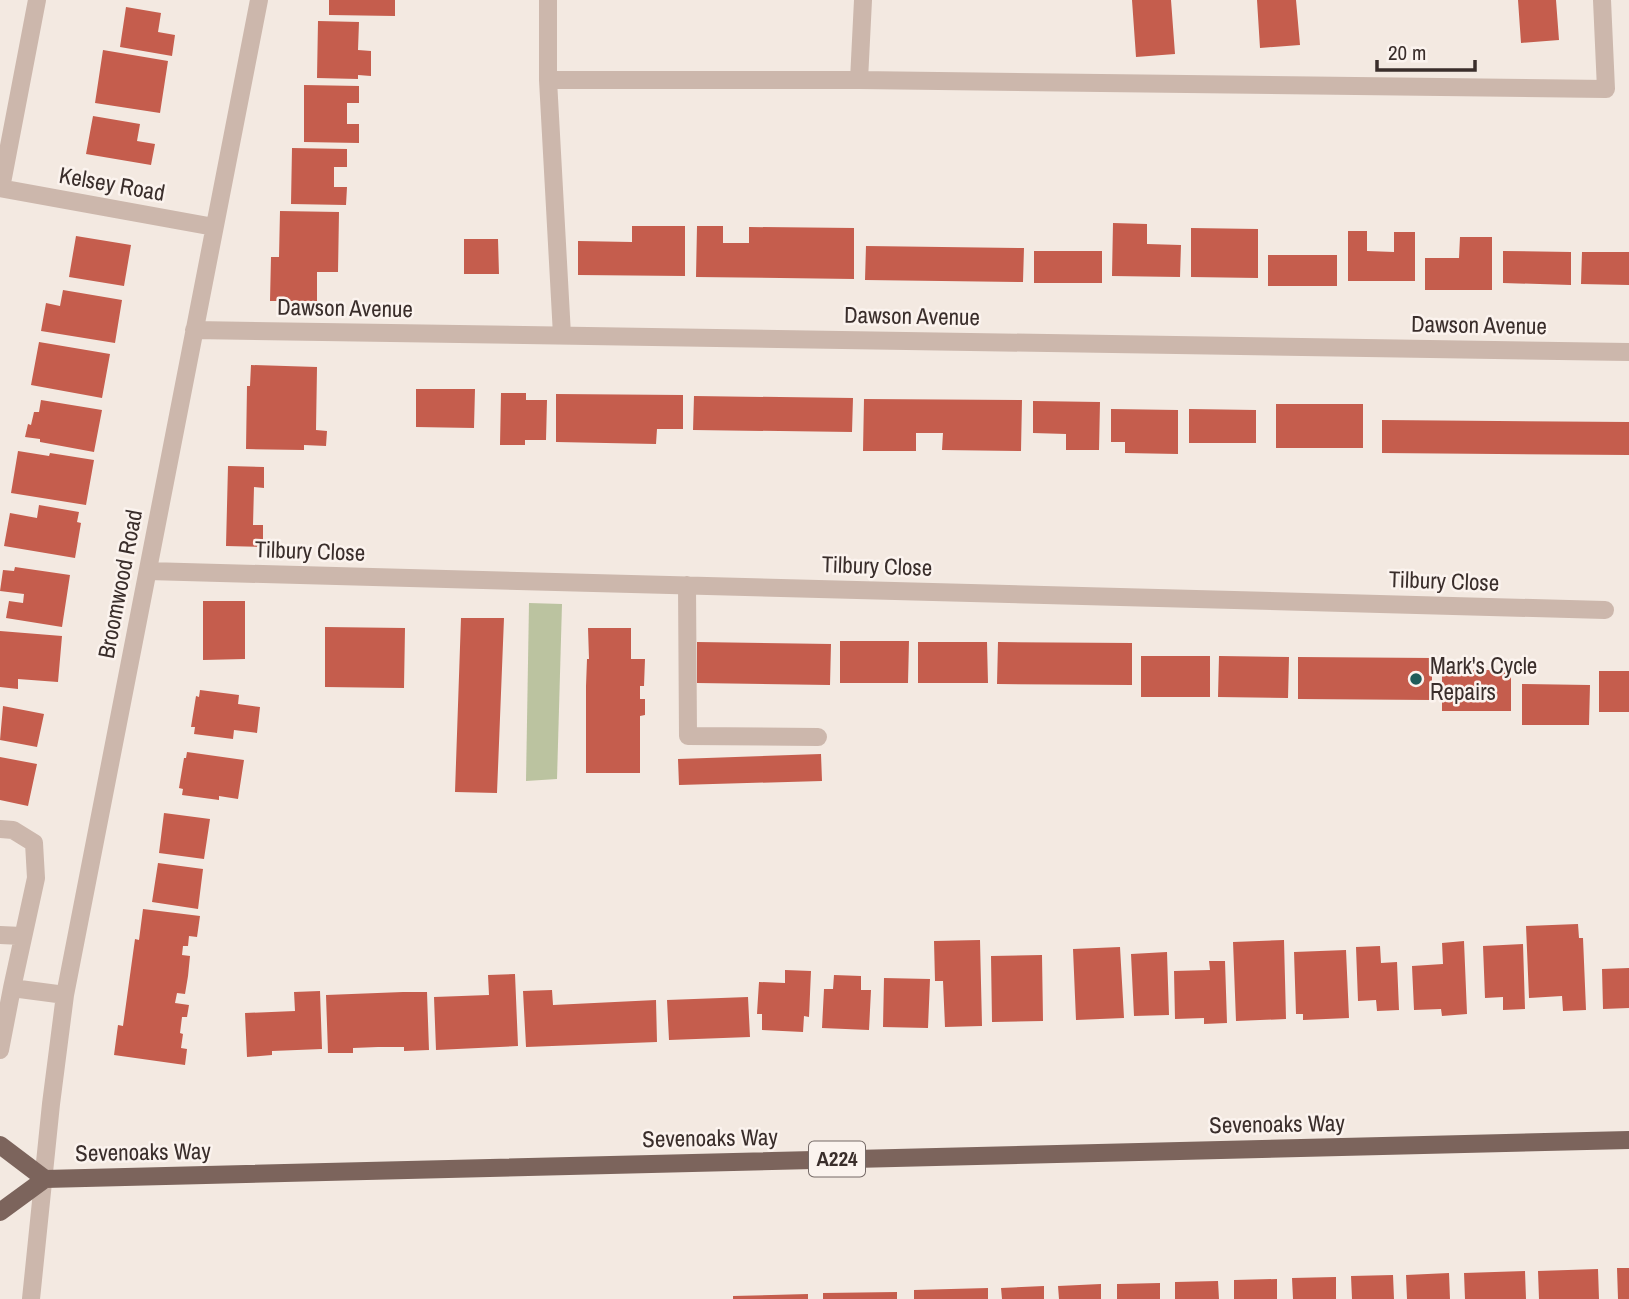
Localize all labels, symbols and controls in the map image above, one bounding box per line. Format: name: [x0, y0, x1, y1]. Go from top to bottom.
scale bar: [1377, 28, 1475, 72]
text: 20 m: [1388, 38, 1426, 67]
street label: Kelsey Road: [57, 159, 167, 208]
street label: Dawson Avenue: [277, 291, 413, 324]
street label: Dawson Avenue: [844, 299, 980, 332]
street label: Dawson Avenue: [1411, 308, 1547, 341]
street label: Broomwood Road: [90, 507, 149, 661]
street label: Tilbury Close: [254, 533, 366, 568]
street label: Tilbury Close: [821, 548, 933, 583]
street label: Tilbury Close: [1388, 563, 1500, 598]
place label: Mark's Cycle Repairs: [1430, 650, 1537, 707]
marker: Mark's Cycle Repairs: [1408, 671, 1424, 687]
street label: Sevenoaks Way: [1209, 1107, 1346, 1140]
street label: Sevenoaks Way: [642, 1121, 779, 1154]
street label: Sevenoaks Way: [75, 1135, 212, 1168]
road number: A224: [809, 1142, 865, 1176]

